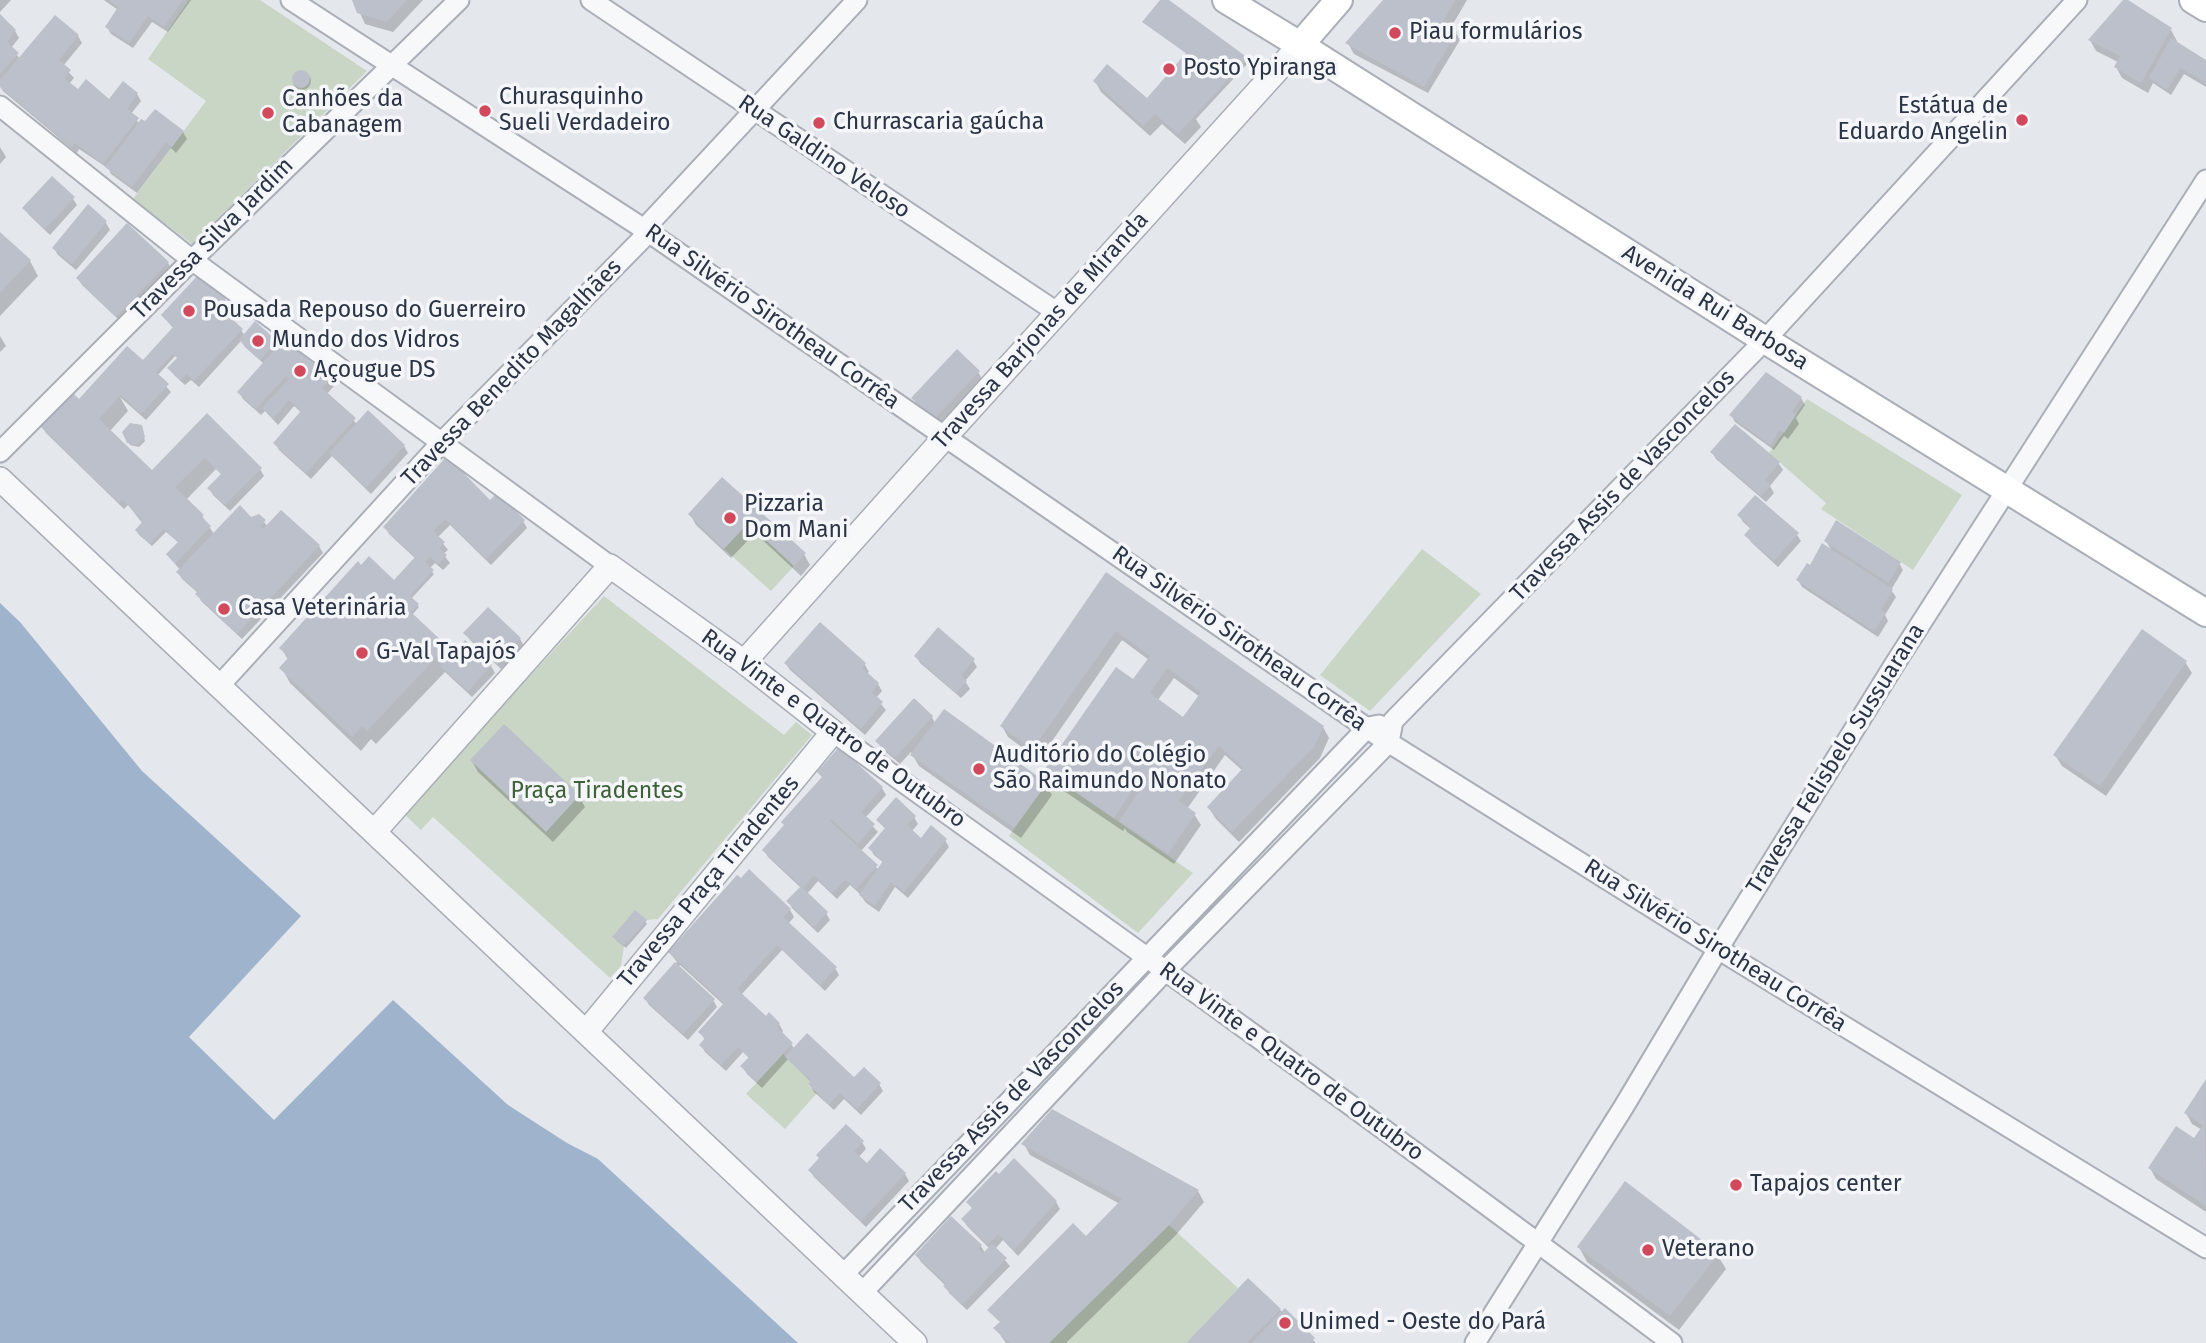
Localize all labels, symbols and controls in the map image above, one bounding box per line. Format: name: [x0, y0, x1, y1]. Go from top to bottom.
place label: Piau formulários: [1409, 19, 1582, 47]
marker: Piau formulários: [1387, 25, 1403, 41]
place label: Posto Ypiranga: [1183, 55, 1337, 83]
marker: Posto Ypiranga: [1161, 61, 1177, 77]
place label: Churasquinho Sueli Verdadeiro: [499, 84, 670, 138]
place label: Canhões da Cabanagem: [282, 86, 403, 140]
street label: Rua Galdino Veloso: [733, 89, 915, 225]
place label: Estátua de Eduardo Angelin: [1838, 93, 2008, 147]
marker: Churasquinho Sueli Verdadeiro: [477, 103, 493, 119]
marker: Canhões da Cabanagem: [260, 105, 276, 121]
place label: Churrascaria gaúcha: [833, 109, 1044, 137]
marker: Estátua de Eduardo Angelin: [2014, 112, 2030, 128]
marker: Churrascaria gaúcha: [811, 115, 827, 131]
street label: Travessa Silva Jardim: [126, 152, 300, 326]
street label: Travessa Barjonas de Miranda: [927, 207, 1155, 455]
street label: Rua Silvério Sirotheau Corrêa: [639, 218, 905, 416]
street label: Avenida Rui Barbosa: [1617, 239, 1813, 377]
street label: Travessa Benedito Magalhães: [396, 254, 628, 492]
place label: Pousada Repouso do Guerreiro: [203, 297, 526, 325]
marker: Pousada Repouso do Guerreiro: [181, 303, 197, 319]
place label: Mundo dos Vidros: [272, 327, 459, 355]
marker: Mundo dos Vidros: [250, 333, 266, 349]
place label: Açougue DS: [314, 357, 436, 385]
marker: Açougue DS: [292, 363, 308, 379]
street label: Travessa Assis de Vasconcelos: [1505, 364, 1741, 608]
place label: Pizzaria Dom Mani: [744, 491, 848, 545]
marker: Pizzaria Dom Mani: [722, 510, 738, 526]
street label: Rua Silvério Sirotheau Corrêa: [1106, 540, 1372, 738]
place label: Casa Veterinária: [238, 595, 407, 623]
marker: Casa Veterinária: [216, 601, 232, 617]
street label: Travessa Felisbelo Sussuarana: [1741, 619, 1931, 899]
street label: Rua Vinte e Quatro de Outubro: [695, 624, 971, 834]
place label: G-Val Tapajós: [376, 639, 516, 667]
marker: G-Val Tapajós: [354, 645, 370, 661]
place label: Auditório do Colégio São Raimundo Nonato: [993, 742, 1227, 796]
marker: Auditório do Colégio São Raimundo Nonato: [971, 761, 987, 777]
street label: Travessa Praça Tiradentes: [612, 771, 806, 993]
park label: Praça Tiradentes: [511, 778, 683, 806]
street label: Rua Silvério Sirotheau Corrêa: [1579, 854, 1851, 1038]
street label: Rua Vinte e Quatro de Outubro: [1153, 957, 1429, 1167]
street label: Travessa Assis de Vasconcelos: [894, 975, 1130, 1219]
place label: Tapajos center: [1750, 1171, 1902, 1199]
marker: Tapajos center: [1728, 1177, 1744, 1193]
place label: Veterano: [1662, 1236, 1755, 1264]
marker: Veterano: [1640, 1242, 1656, 1258]
place label: Unimed - Oeste do Pará: [1299, 1309, 1546, 1337]
marker: Unimed - Oeste do Pará: [1277, 1315, 1293, 1331]

